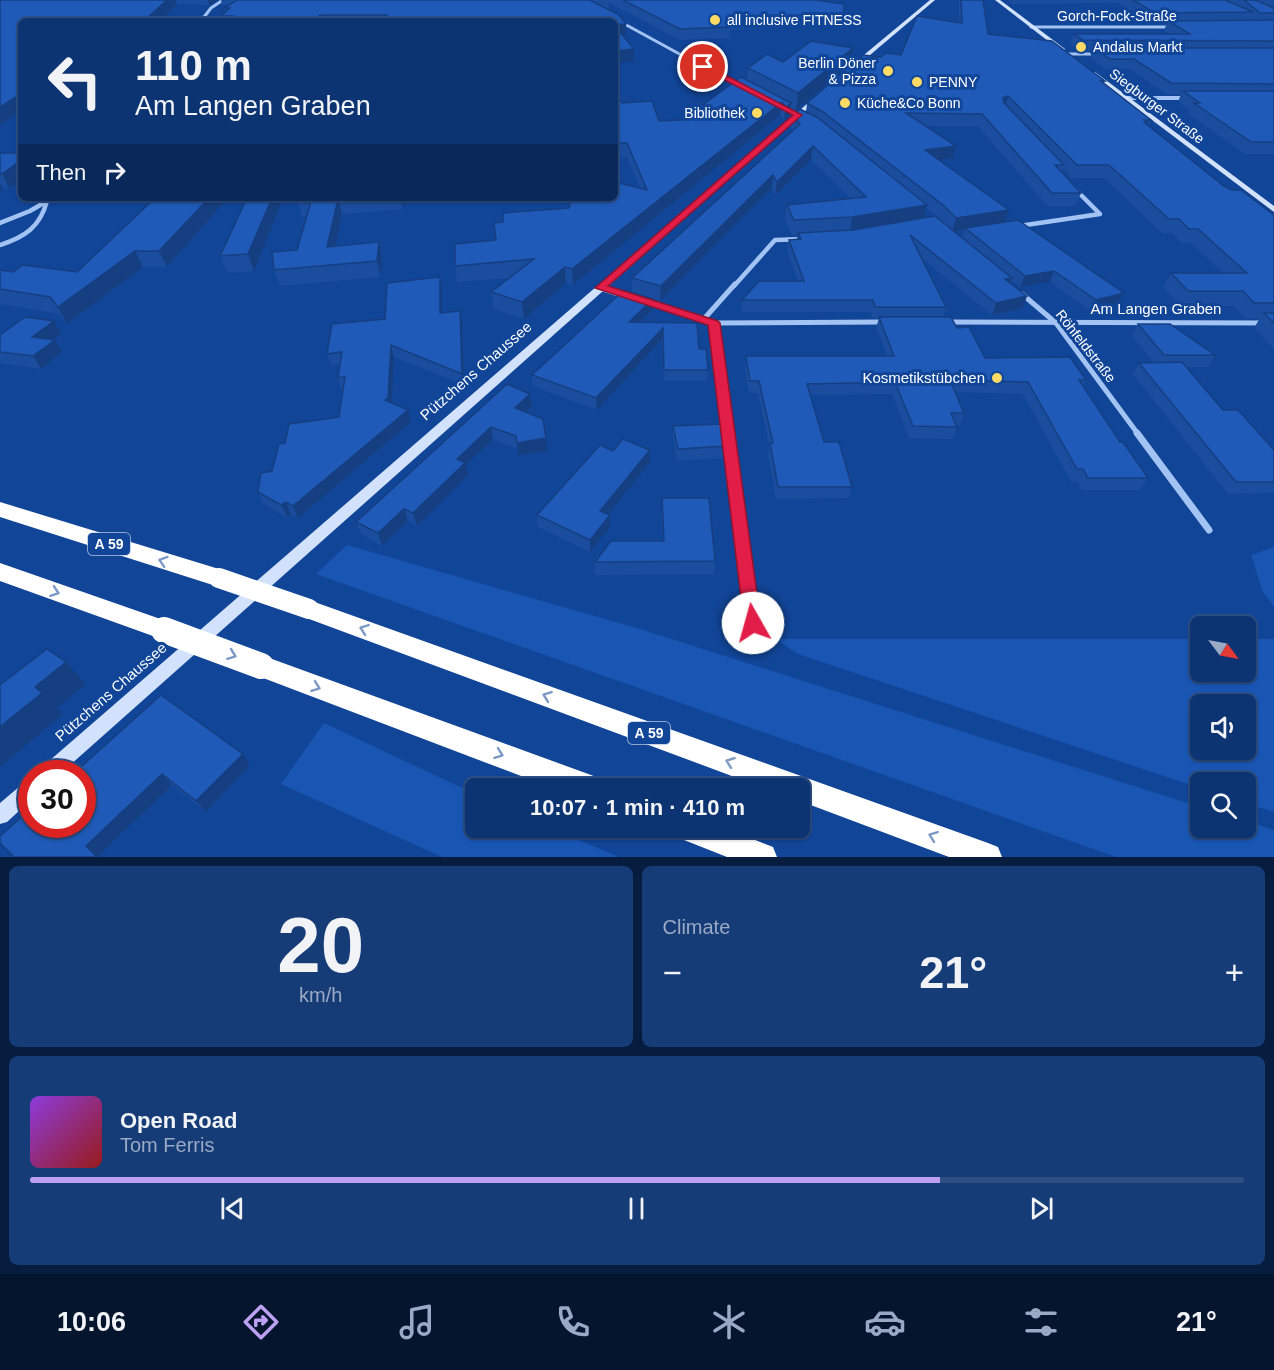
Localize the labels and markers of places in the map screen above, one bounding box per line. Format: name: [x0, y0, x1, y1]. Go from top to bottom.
place label: all inclusive FITNESS: [727, 12, 862, 28]
marker: all inclusive FITNESS: [708, 13, 722, 27]
place label: Andalus Markt: [1093, 39, 1183, 55]
marker: Andalus Markt: [1074, 40, 1088, 54]
pin: [677, 41, 728, 92]
place label: Berlin Döner & Pizza: [798, 55, 876, 87]
marker: Berlin Döner & Pizza: [881, 64, 895, 78]
place label: PENNY: [929, 74, 978, 90]
marker: PENNY: [910, 75, 924, 89]
place label: Küche&Co Bonn: [857, 95, 961, 111]
marker: Küche&Co Bonn: [838, 96, 852, 110]
place label: Bibliothek: [684, 105, 746, 121]
marker: Bibliothek: [750, 106, 764, 120]
place label: Kosmetikstübchen: [862, 369, 985, 386]
marker: Kosmetikstübchen: [990, 371, 1004, 385]

